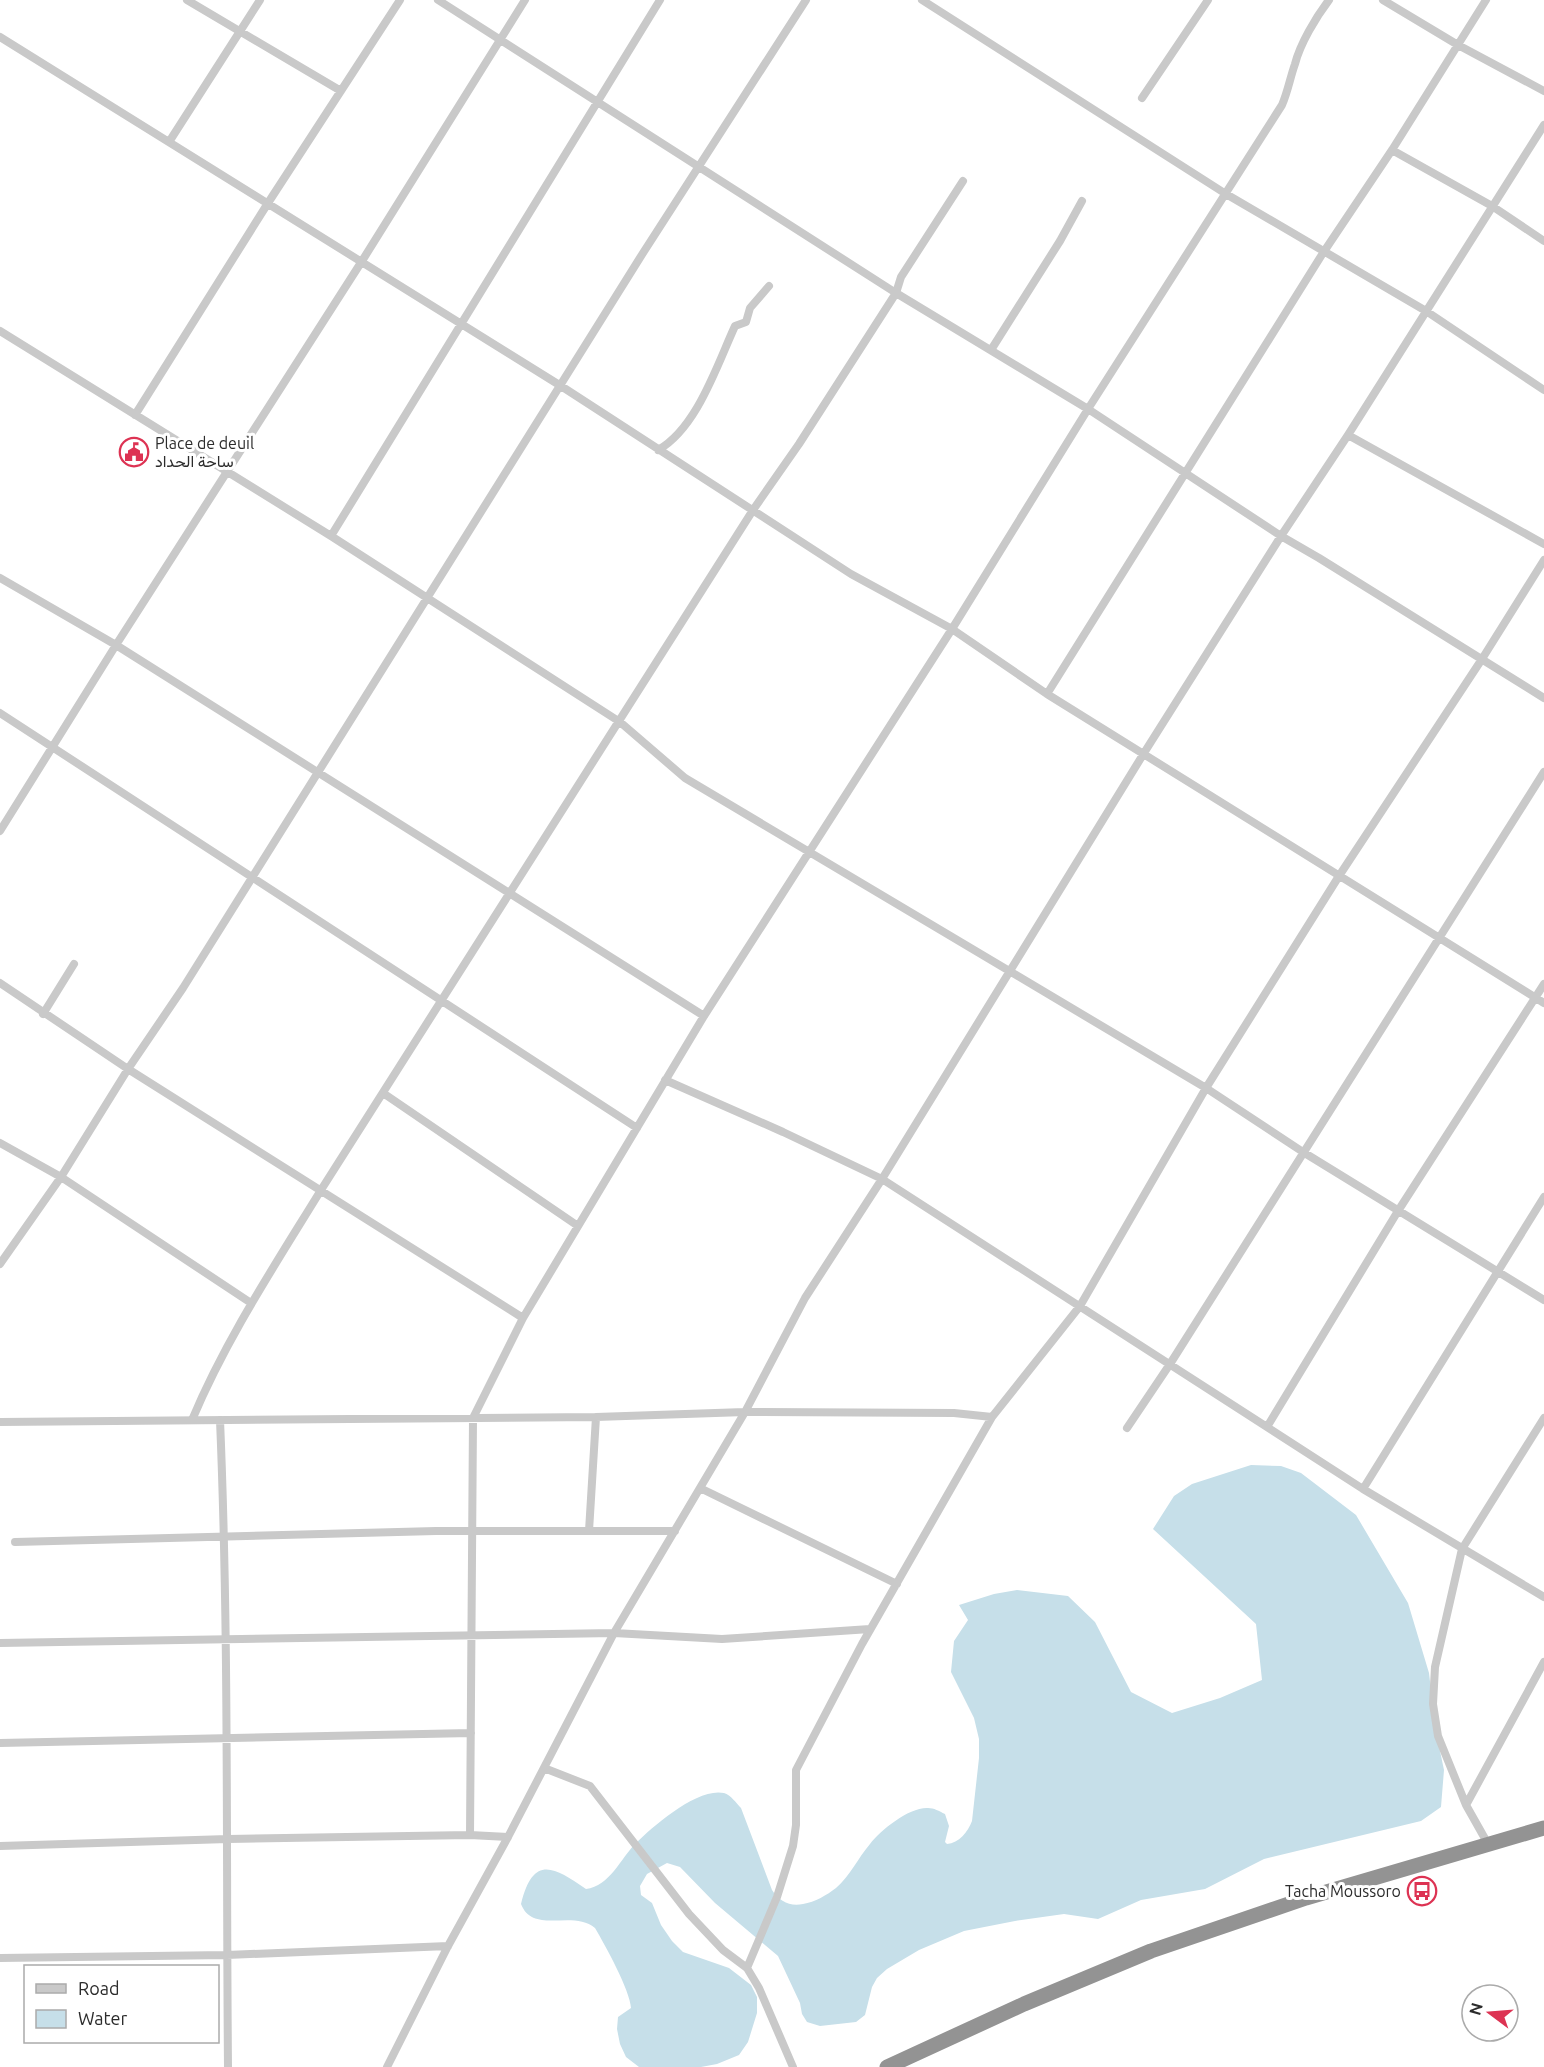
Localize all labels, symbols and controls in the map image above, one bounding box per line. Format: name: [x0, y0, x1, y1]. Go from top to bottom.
place label: Place de deuil ساحة الحداد: [155, 434, 254, 470]
public building icon: Place de deuil ساحة الحداد: [118, 436, 150, 468]
bus stop icon: Tacha Moussoro: [1406, 1875, 1438, 1907]
place label: Tacha Moussoro: [1285, 1882, 1401, 1900]
legend: [24, 1965, 219, 2043]
text: Road: [78, 1978, 120, 1998]
north arrow: [1460, 1983, 1520, 2043]
text: N: [1465, 2001, 1486, 2017]
text: Water: [78, 2008, 128, 2028]

